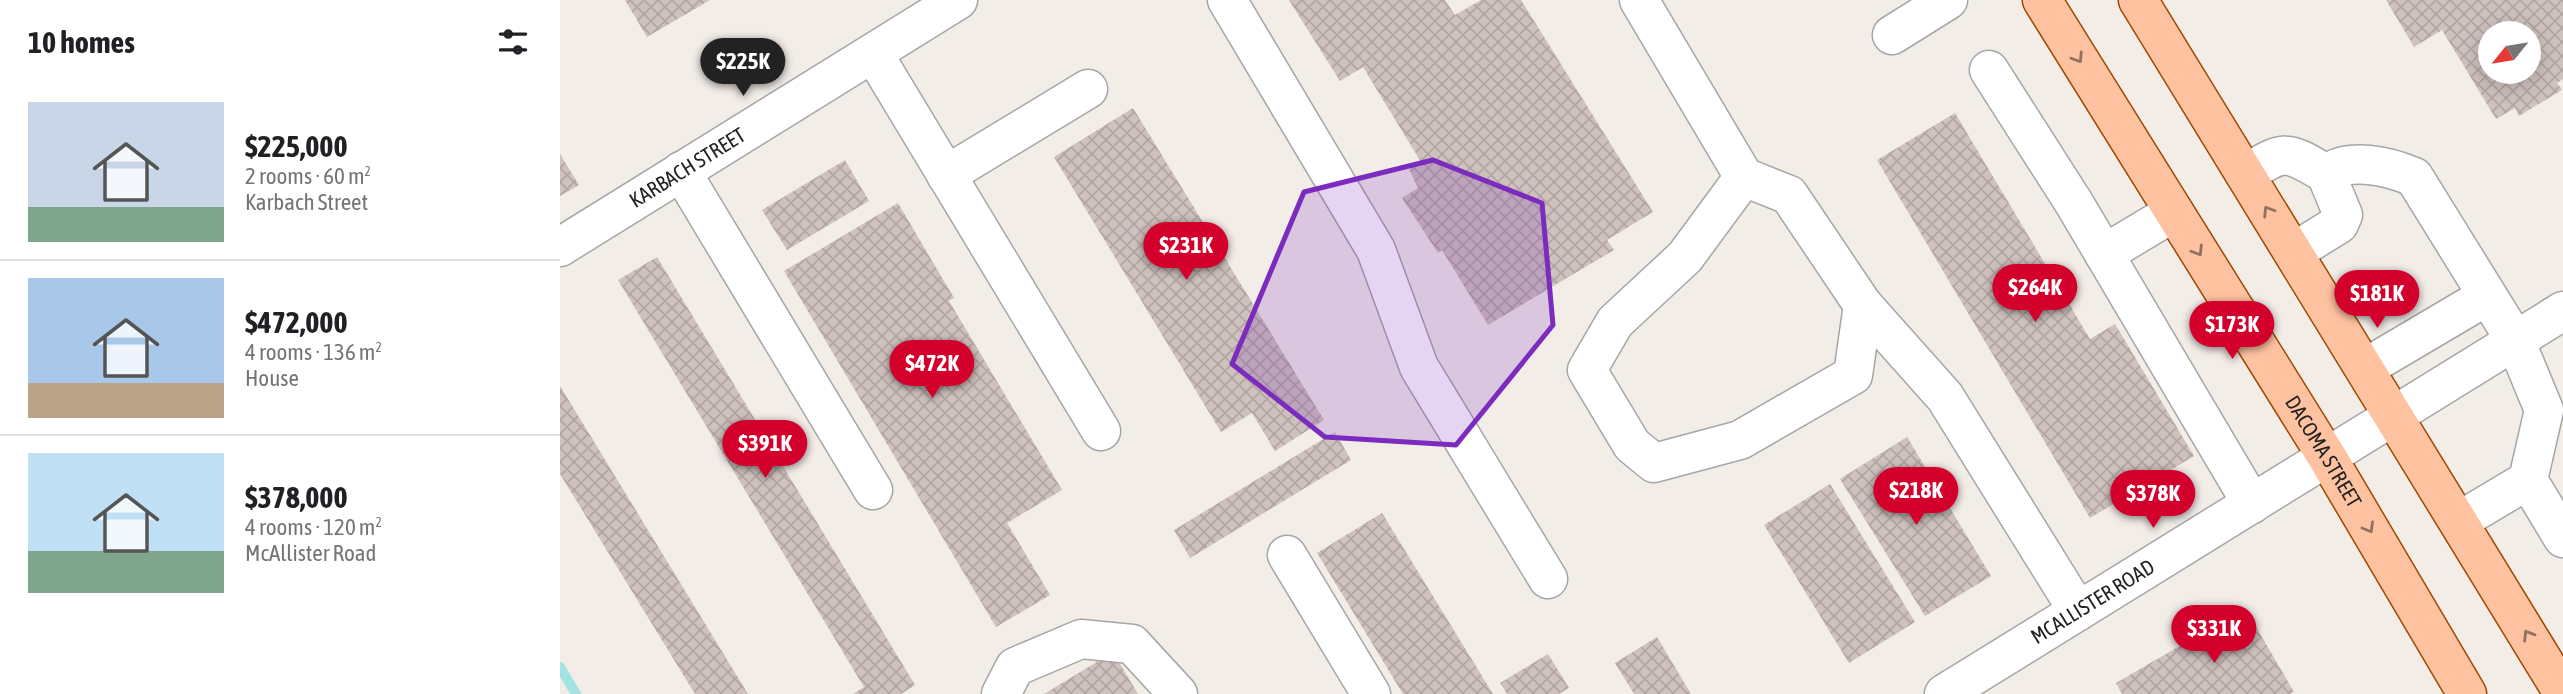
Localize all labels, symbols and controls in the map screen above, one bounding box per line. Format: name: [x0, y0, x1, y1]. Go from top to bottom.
north arrow: [2478, 21, 2541, 84]
map controls: [2478, 21, 2541, 84]
icon: filters: [494, 23, 532, 61]
text: 10 homes: [28, 25, 135, 59]
pin: $225K: [694, 38, 792, 98]
text: $225K: [716, 48, 770, 74]
one-way arrow: [2069, 50, 2082, 63]
street label: KARBACH STREET: [625, 122, 749, 212]
text: $225,000: [245, 129, 348, 163]
icon: home: [84, 130, 168, 214]
text: 2 rooms · 60 m²: [245, 163, 371, 189]
text: Karbach Street: [245, 189, 368, 215]
one-way arrow: [2264, 205, 2277, 218]
pin: $231K: [1137, 222, 1235, 282]
text: $231K: [1159, 232, 1213, 258]
one-way arrow: [2190, 243, 2203, 256]
pin: $264K: [1986, 264, 2084, 324]
pin: $181K: [2328, 270, 2426, 330]
text: $264K: [2008, 274, 2062, 300]
text: $181K: [2350, 280, 2404, 306]
pin: $173K: [2183, 302, 2281, 361]
text: $472,000: [245, 305, 348, 339]
icon: home: [84, 306, 168, 390]
text: $173K: [2205, 311, 2259, 337]
text: 4 rooms · 136 m²: [245, 339, 382, 365]
pin: $472K: [883, 340, 981, 400]
text: $472K: [905, 350, 959, 376]
text: House: [245, 365, 299, 391]
street label: DACOMA STREET: [2281, 391, 2367, 511]
pin: $391K: [716, 420, 814, 480]
text: $391K: [738, 430, 792, 456]
pin: $218K: [1867, 468, 1965, 527]
pin: $378K: [2104, 470, 2202, 530]
text: $218K: [1889, 477, 1943, 503]
text: $378,000: [245, 480, 348, 514]
text: $378K: [2126, 480, 2180, 506]
icon: home: [84, 481, 168, 565]
text: 4 rooms · 120 m²: [245, 514, 382, 540]
one-way arrow: [2360, 521, 2373, 534]
text: McAllister Road: [245, 540, 376, 566]
street label: MCALLISTER ROAD: [2026, 554, 2158, 648]
pin: $331K: [2165, 606, 2263, 665]
text: $331K: [2187, 615, 2241, 641]
one-way arrow: [2523, 629, 2536, 642]

